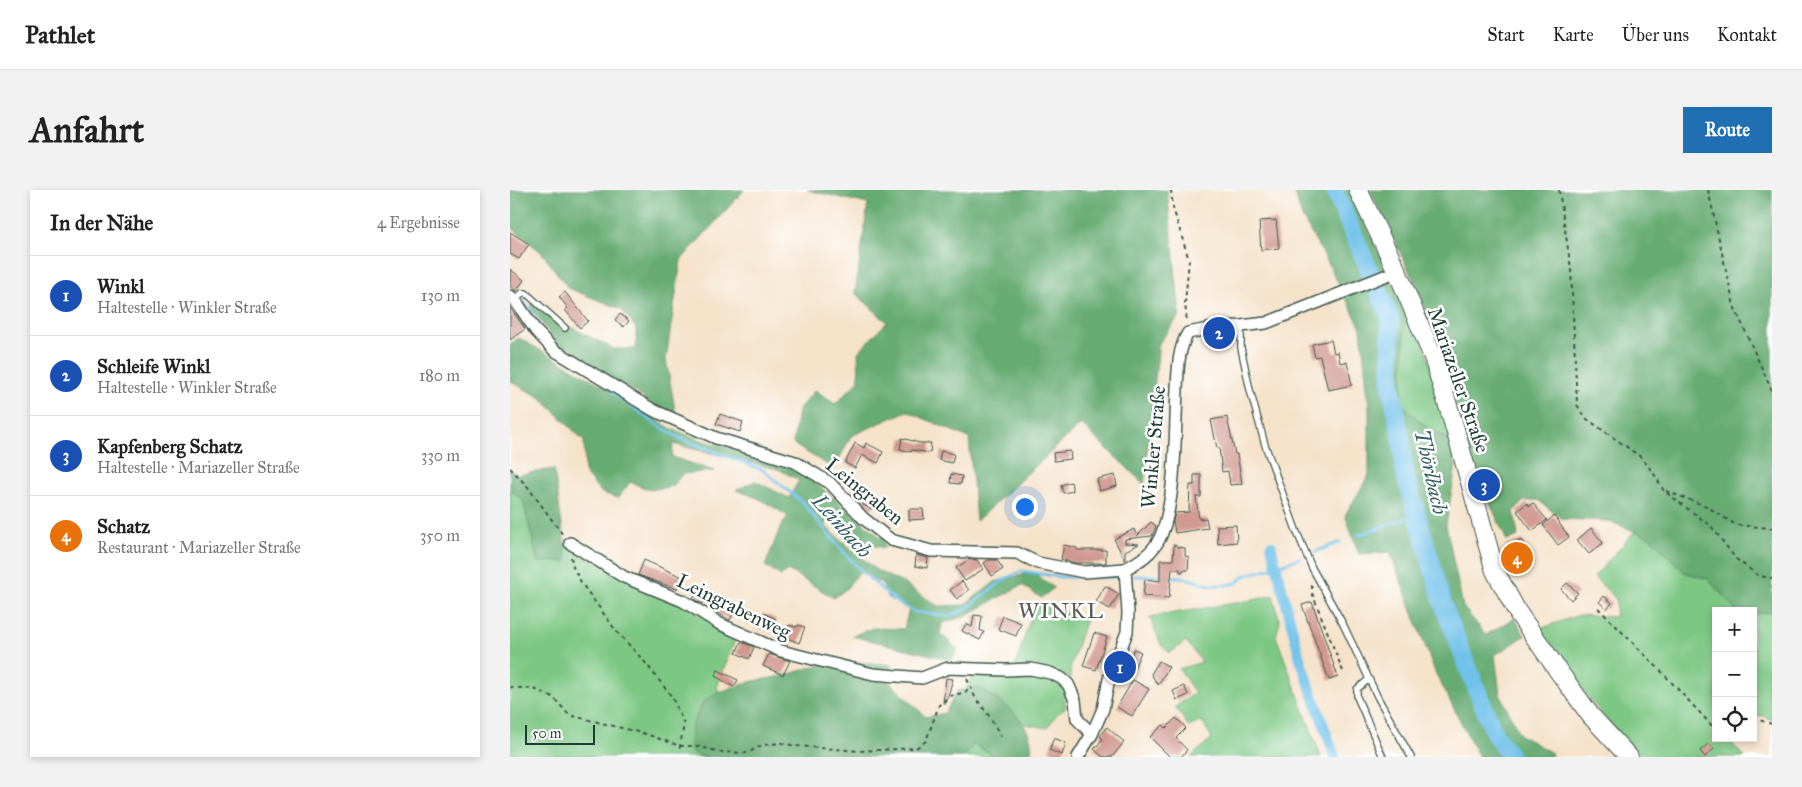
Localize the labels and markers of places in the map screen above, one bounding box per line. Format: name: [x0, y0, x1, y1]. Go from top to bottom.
pin: 2: [1203, 314, 1235, 352]
pin: 3: [1468, 466, 1500, 504]
pin: 4: [1501, 539, 1533, 577]
pin: 1: [1104, 648, 1136, 686]

